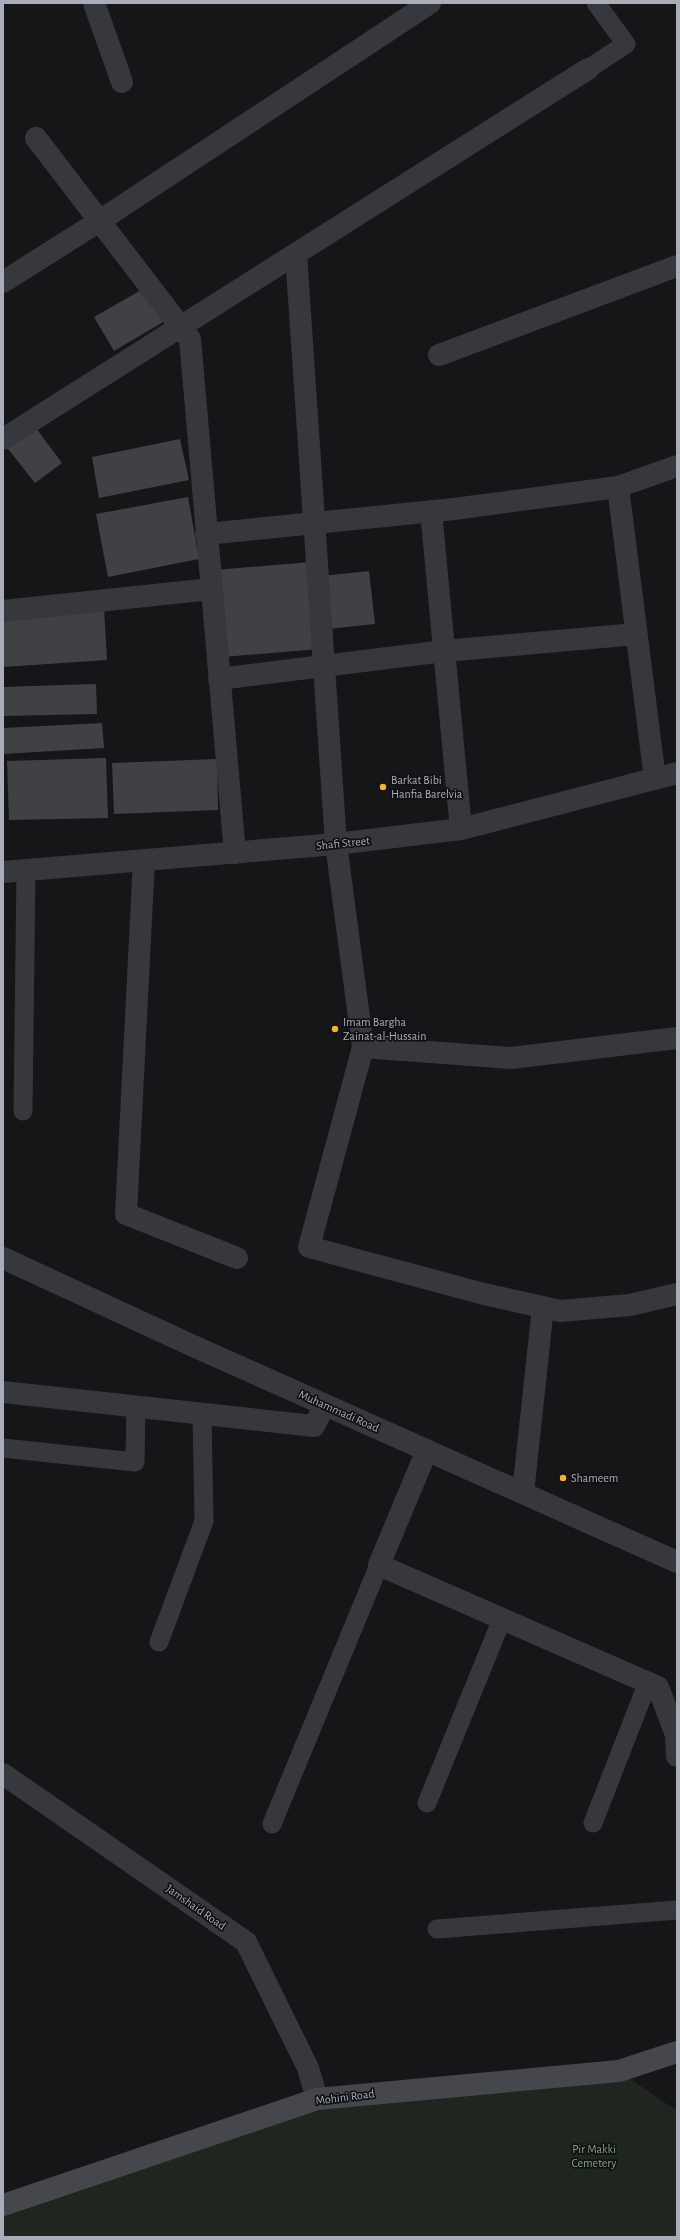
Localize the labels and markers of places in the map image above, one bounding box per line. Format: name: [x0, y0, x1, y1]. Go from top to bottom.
place label: Barkat Bibi Hanfia Barelvia: [391, 774, 463, 800]
marker: Barkat Bibi Hanfia Barelvia: [378, 782, 388, 792]
place label: Imam Bargha Zainat-al-Hussain: [343, 1016, 426, 1042]
marker: Imam Bargha Zainat-al-Hussain: [330, 1024, 340, 1034]
place label: Shameem: [571, 1472, 618, 1484]
marker: Shameem: [558, 1473, 568, 1483]

